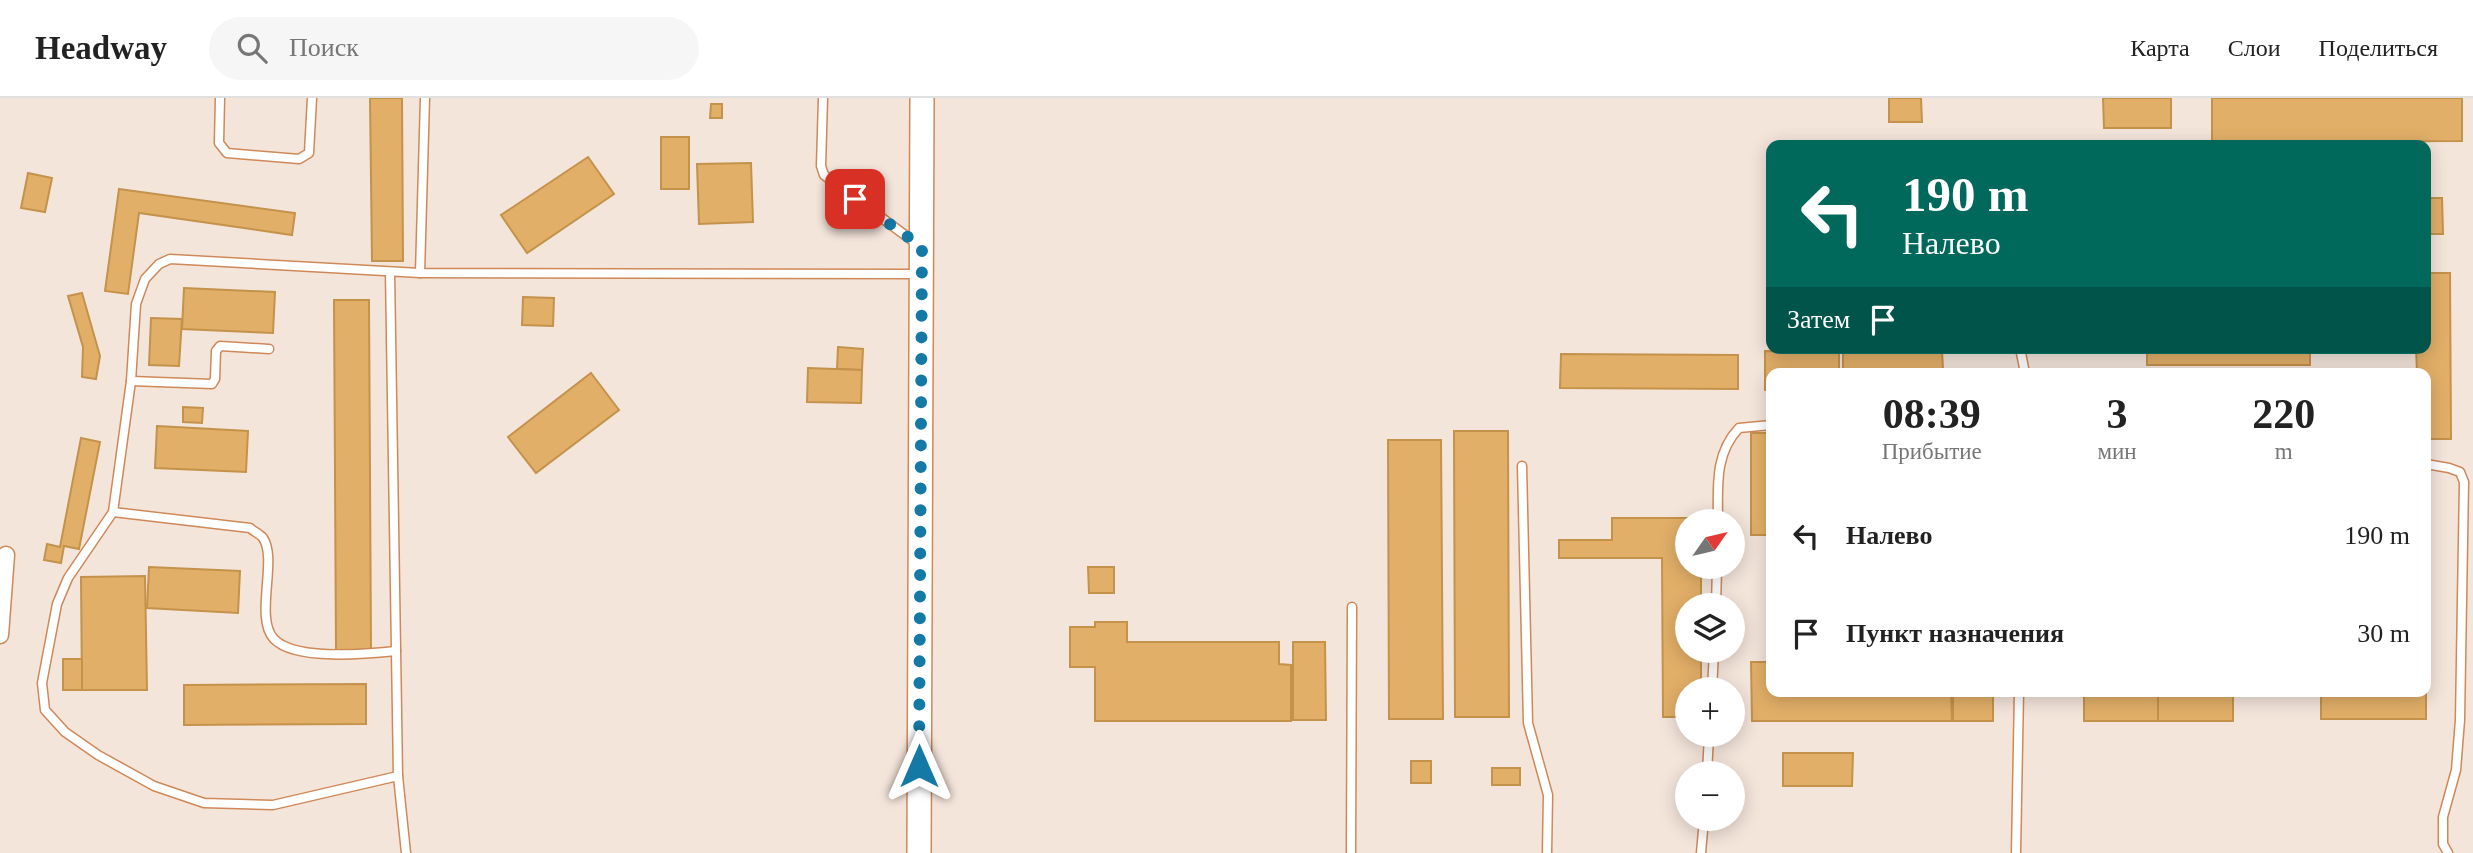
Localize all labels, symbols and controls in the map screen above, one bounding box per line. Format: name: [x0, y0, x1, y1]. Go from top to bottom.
search box: [209, 17, 699, 80]
icon: search: [233, 29, 271, 67]
text: Headway: [35, 30, 167, 66]
text: Поиск: [289, 33, 359, 62]
text: Карта: [2130, 35, 2190, 61]
text: Слои: [2228, 35, 2281, 61]
text: Поделиться: [2319, 35, 2438, 61]
text: 190 m: [1902, 167, 2029, 222]
icon: left: [1787, 168, 1878, 259]
pin: [825, 169, 885, 229]
icon: arrive: [836, 180, 874, 218]
text: Налево: [1902, 225, 2001, 261]
icon: arrive: [1864, 301, 1902, 339]
text: Затем: [1787, 305, 1850, 334]
text: 08:39: [1883, 391, 1981, 437]
text: 3: [2107, 391, 2128, 437]
text: 220: [2252, 391, 2315, 437]
text: Прибытие: [1882, 439, 1982, 464]
text: мин: [2097, 439, 2137, 464]
text: m: [2275, 439, 2293, 464]
north arrow: [1675, 509, 1745, 579]
map controls: [1675, 509, 1745, 831]
icon: left: [1787, 517, 1825, 555]
text: Налево: [1846, 521, 1932, 550]
text: 190 m: [2344, 521, 2410, 550]
button: layers: [1675, 593, 1745, 663]
icon: arrive: [1787, 615, 1825, 653]
text: Пункт назначения: [1846, 619, 2064, 648]
text: 30 m: [2357, 619, 2410, 648]
button: +: [1675, 677, 1745, 747]
position arrow: [882, 729, 956, 803]
button: −: [1675, 761, 1745, 831]

